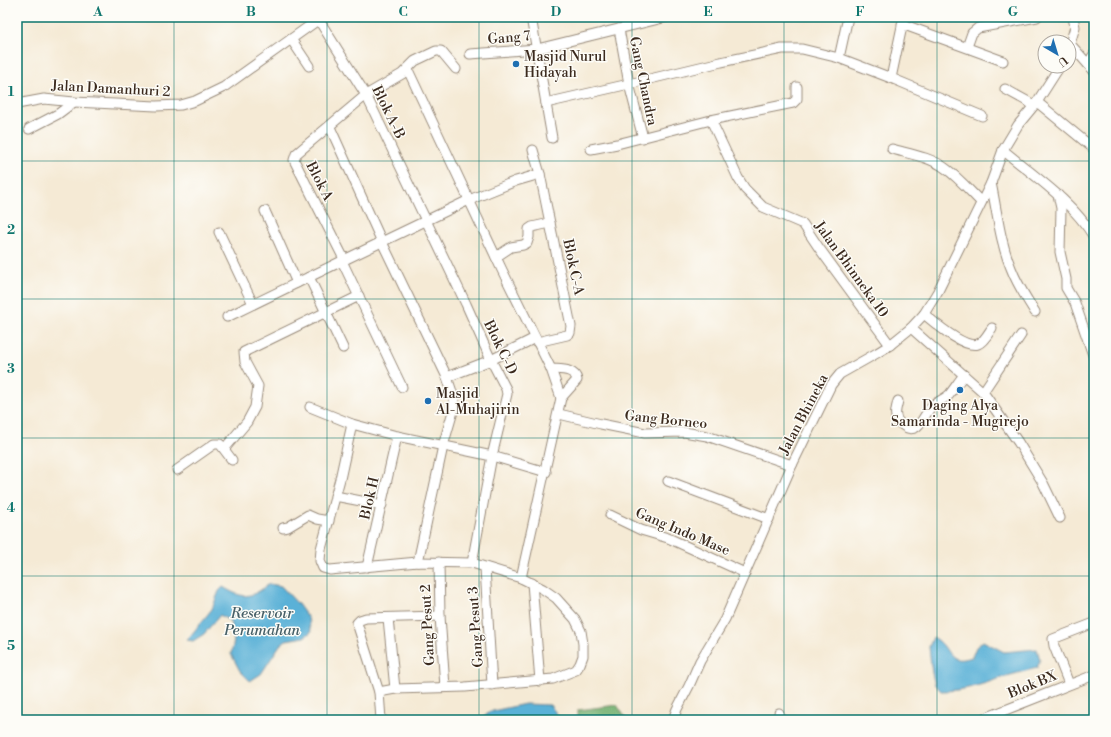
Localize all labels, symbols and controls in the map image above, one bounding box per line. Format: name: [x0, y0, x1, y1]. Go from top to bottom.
text: A: [92, 4, 103, 20]
text: B: [246, 4, 256, 20]
text: C: [398, 4, 408, 20]
text: D: [551, 4, 561, 20]
text: E: [703, 4, 713, 20]
text: F: [855, 4, 865, 20]
text: G: [1008, 4, 1019, 20]
street label: Gang 7: [487, 27, 531, 49]
north arrow: [1037, 34, 1077, 74]
street label: Gang Chandra: [625, 35, 661, 128]
place label: Masjid Nurul Hidayah: [524, 48, 606, 82]
text: U: [1054, 53, 1070, 70]
marker: Masjid Nurul Hidayah: [511, 59, 521, 69]
street label: Jalan Damanhuri 2: [50, 77, 171, 101]
street label: Blok A-B: [367, 82, 409, 142]
text: 1: [8, 84, 15, 100]
street label: Blok A: [301, 158, 337, 204]
street label: Jalan Bhinneka 10: [810, 217, 892, 321]
text: 2: [7, 222, 15, 238]
street label: Blok C-A: [558, 236, 588, 297]
street label: Blok C-D: [479, 316, 521, 378]
text: 3: [7, 361, 15, 377]
street label: Jalan Bhineka: [775, 370, 833, 459]
place label: Masjid Al-Muhajirin: [435, 385, 520, 419]
marker: Daging Alya Samarinda - Mugirejo: [955, 385, 965, 395]
marker: Masjid Al-Muhajirin: [423, 396, 433, 406]
place label: Daging Alya Samarinda - Mugirejo: [891, 397, 1029, 431]
street label: Gang Borneo: [624, 407, 708, 433]
street label: Blok H: [356, 474, 384, 522]
text: 4: [7, 500, 16, 516]
street label: Gang Indo Mase: [633, 504, 733, 560]
street label: Gang Pesut 2: [417, 584, 439, 666]
street label: Gang Pesut 3: [464, 585, 488, 668]
water label: Reservoir Perumahan: [223, 604, 301, 640]
text: 5: [7, 638, 15, 654]
street label: Blok BX: [1004, 667, 1060, 703]

